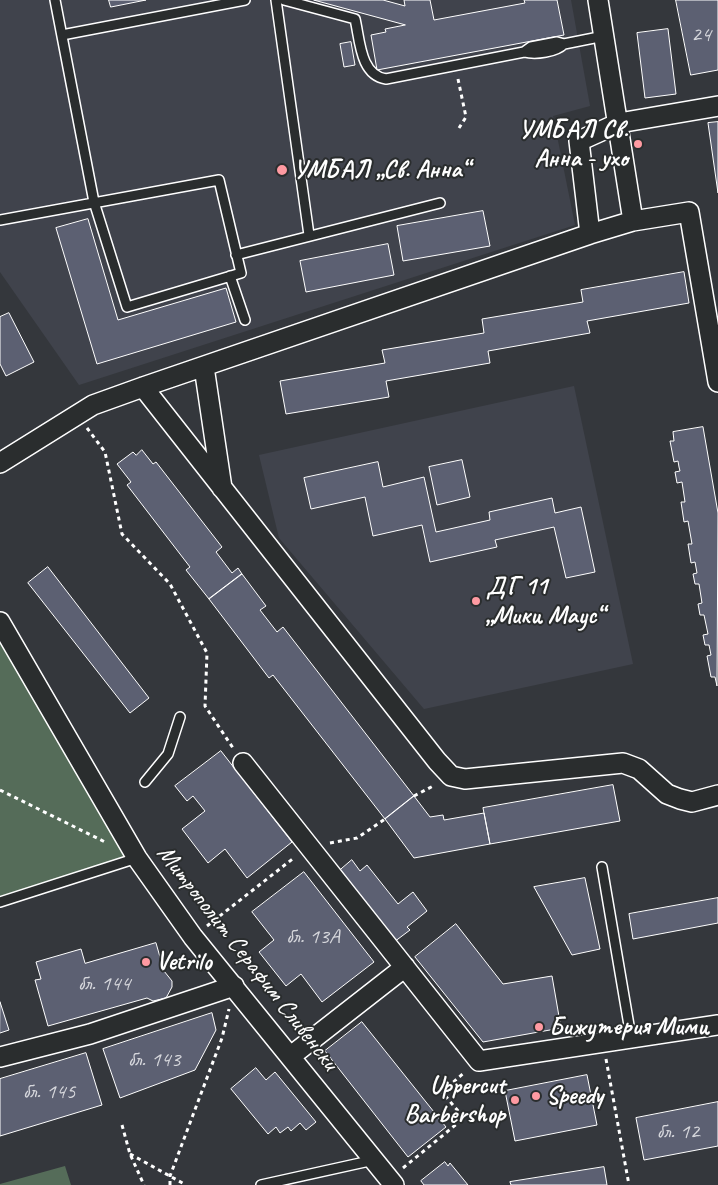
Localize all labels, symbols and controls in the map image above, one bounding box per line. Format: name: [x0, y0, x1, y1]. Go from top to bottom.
house number: 24: [691, 22, 711, 48]
place label: УМБАЛ Св. Анна - ухо: [518, 115, 628, 174]
marker: УМБАЛ Св. Анна - ухо: [632, 138, 644, 150]
place label: УМБАЛ „Св. Анна“: [293, 155, 468, 185]
marker: УМБАЛ „Св. Анна“: [275, 163, 289, 177]
place label: ДГ 11 „Мики Маус“: [486, 572, 603, 631]
marker: ДГ 11 „Мики Маус“: [470, 595, 482, 607]
street label: Митрополит Серафим Сливенски: [150, 839, 344, 1077]
house number: бл. 13А: [286, 924, 340, 950]
place label: Vetrilo: [156, 947, 212, 977]
marker: Vetrilo: [140, 956, 152, 968]
house number: бл. 144: [78, 971, 130, 997]
place label: Бижутерия Мими: [549, 1012, 709, 1042]
marker: Бижутерия Мими: [533, 1021, 545, 1033]
house number: бл. 143: [128, 1047, 180, 1073]
place label: Uppercut Barbershop: [405, 1071, 505, 1130]
house number: бл. 145: [23, 1079, 75, 1105]
place label: Speedy: [546, 1081, 603, 1111]
marker: Speedy: [530, 1090, 542, 1102]
marker: Uppercut Barbershop: [509, 1094, 521, 1106]
house number: бл. 12: [657, 1119, 699, 1145]

